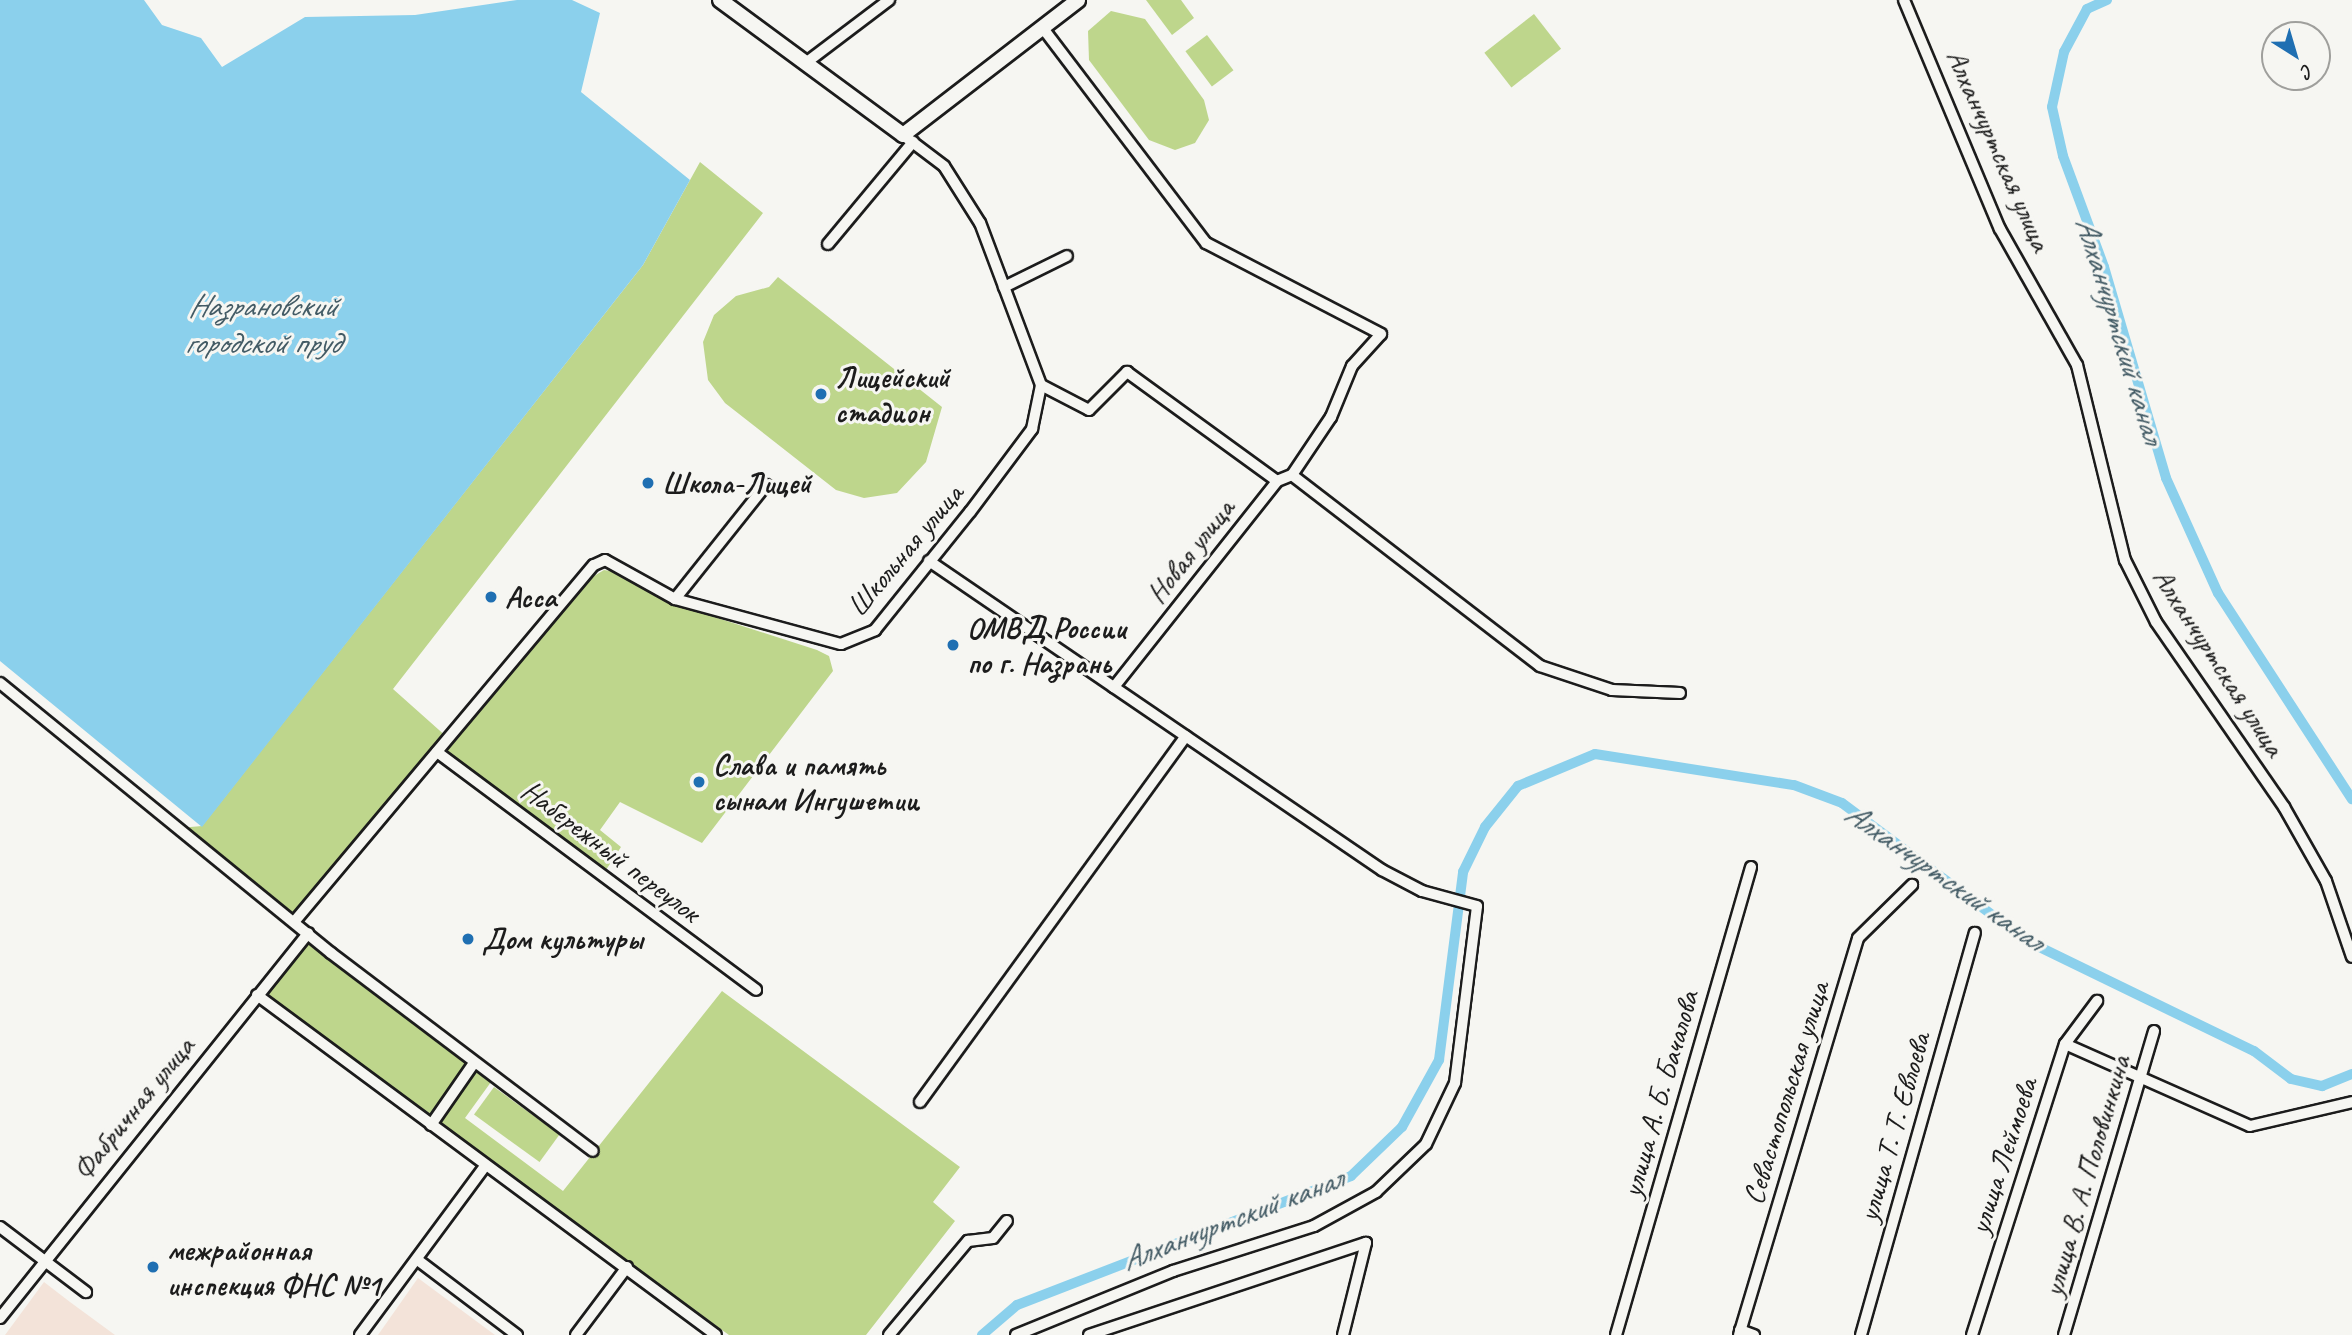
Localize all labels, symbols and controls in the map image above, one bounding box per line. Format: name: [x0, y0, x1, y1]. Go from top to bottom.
north arrow: [2261, 21, 2331, 91]
street label: Алханчуртская улица: [1938, 43, 2060, 257]
text: С: [2296, 59, 2318, 84]
water label: Алханчуртский канал: [2067, 213, 2171, 447]
water label: Назрановский городской пруд: [185, 288, 339, 363]
place label: Лицейский стадион: [835, 359, 949, 430]
marker: Лицейский стадион: [813, 386, 829, 402]
place label: Школа-Лицей: [662, 465, 811, 501]
marker: Школа-Лицей: [640, 475, 656, 491]
street label: Школьная улица: [839, 476, 971, 624]
street label: Новая улица: [1138, 491, 1242, 611]
street label: Алханчуртская улица: [2144, 561, 2294, 763]
place label: Асса: [505, 579, 556, 615]
marker: Асса: [483, 589, 499, 605]
place label: ОМВД России по г. Назрань: [967, 610, 1126, 680]
marker: ОМВД России по г. Назрань: [945, 637, 961, 653]
place label: Слава и память сынам Ингушетии: [713, 747, 912, 818]
street label: Набережный переулок: [514, 772, 708, 930]
marker: Слава и память сынам Ингушетии: [691, 774, 707, 790]
water label: Алханчуртский канал: [1837, 794, 2051, 960]
place label: Дом культуры: [482, 921, 638, 957]
marker: Дом культуры: [460, 931, 476, 947]
street label: Севастопольская улица: [1735, 977, 1837, 1209]
street label: улица А. Б. Бачалова: [1613, 987, 1707, 1201]
street label: Фабричная улица: [63, 1028, 203, 1188]
street label: улица Т. Т. Евлоева: [1850, 1028, 1938, 1226]
street label: улица В. А. Половинкина: [2034, 1052, 2138, 1300]
street label: улица Леймоева: [1961, 1074, 2045, 1238]
water label: Алханчуртский канал: [1116, 1160, 1348, 1280]
place label: межрайонная инспекция ФНС №1: [167, 1232, 380, 1302]
marker: межрайонная инспекция ФНС №1: [145, 1259, 161, 1275]

